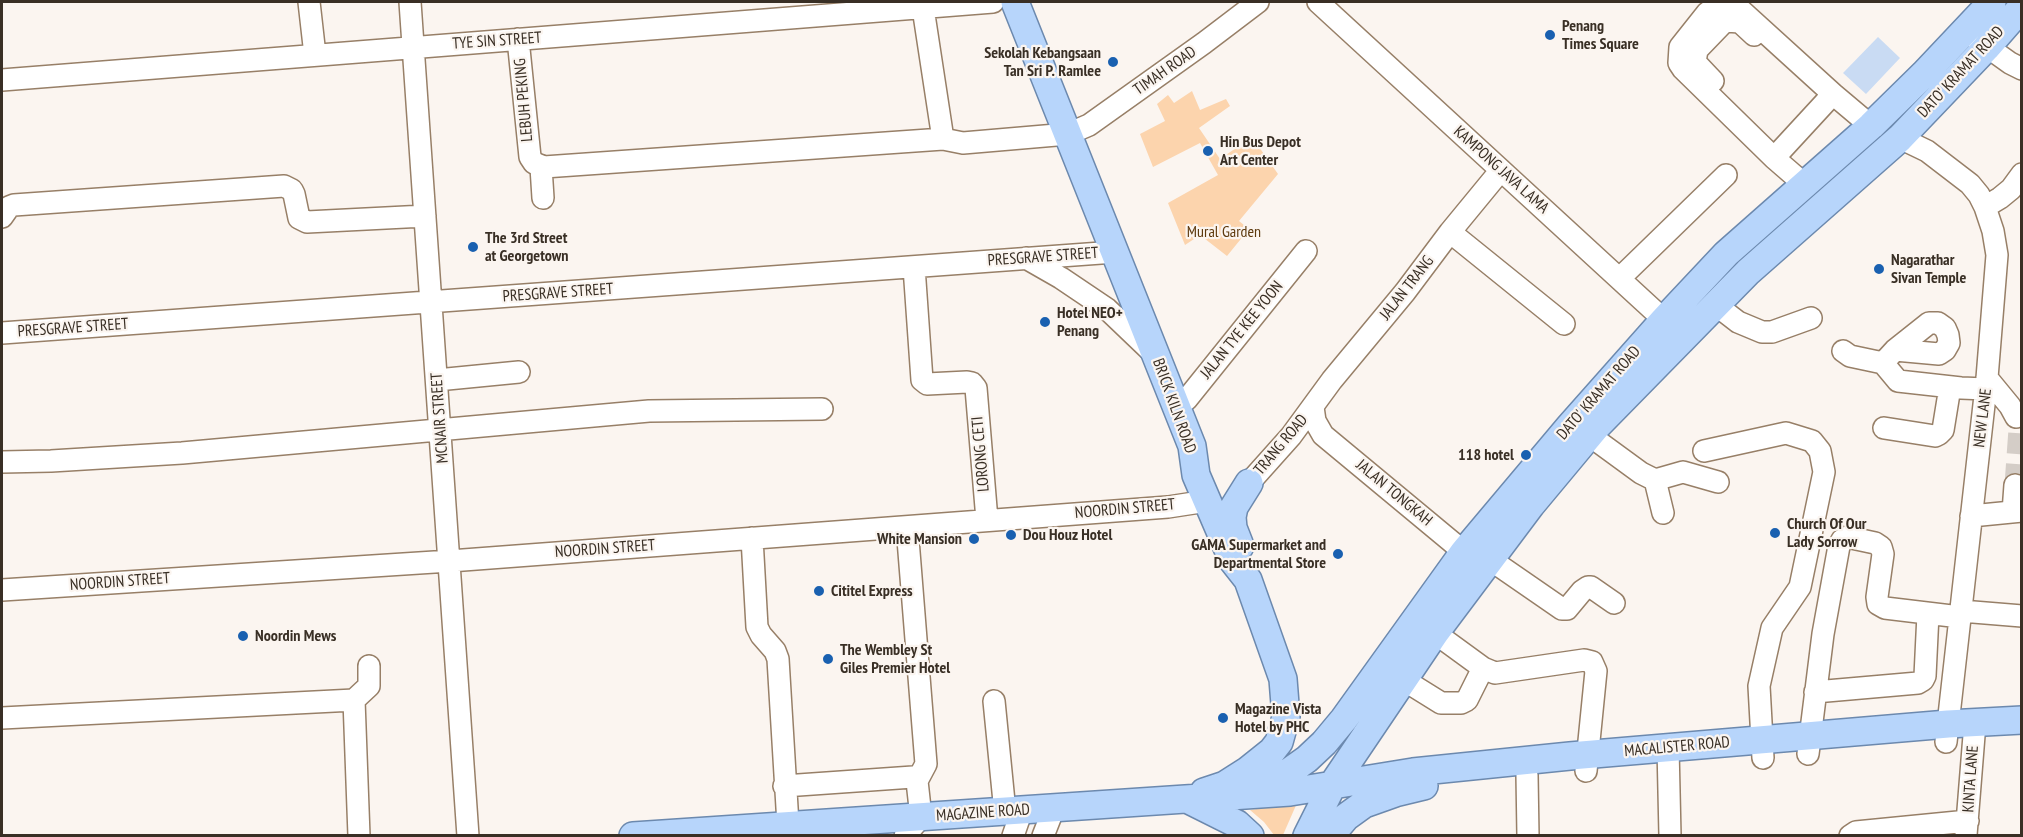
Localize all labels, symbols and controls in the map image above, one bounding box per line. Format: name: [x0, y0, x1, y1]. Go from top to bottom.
place label: Penang Times Square: [1562, 16, 1639, 54]
street label: DATO' KRAMAT ROAD: [1914, 22, 2008, 122]
street label: TYE SIN STREET: [452, 28, 542, 54]
marker: Penang Times Square: [1543, 28, 1557, 42]
street label: TIMAH ROAD: [1130, 42, 1200, 100]
place label: Sekolah Kebangsaan Tan Sri P. Ramlee: [984, 43, 1101, 81]
marker: Sekolah Kebangsaan Tan Sri P. Ramlee: [1106, 55, 1120, 69]
street label: LEBUH PEKING: [511, 58, 537, 142]
street label: KAMPONG JAVA LAMA: [1449, 122, 1553, 218]
place label: Hin Bus Depot Art Center: [1220, 132, 1301, 170]
marker: Hin Bus Depot Art Center: [1201, 144, 1215, 158]
park label: Mural Garden: [1187, 222, 1261, 242]
place label: The 3rd Street at Georgetown: [485, 228, 569, 266]
marker: The 3rd Street at Georgetown: [466, 240, 480, 254]
street label: PRESGRAVE STREET: [987, 244, 1099, 270]
place label: Nagarathar Sivan Temple: [1891, 250, 1966, 288]
street label: JALAN TRANG: [1376, 252, 1438, 324]
marker: Nagarathar Sivan Temple: [1872, 262, 1886, 276]
street label: JALAN TYE KEE YOON: [1197, 277, 1287, 383]
street label: PRESGRAVE STREET: [502, 280, 614, 306]
place label: Hotel NEO+ Penang: [1057, 303, 1123, 341]
street label: PRESGRAVE STREET: [17, 315, 129, 341]
marker: Hotel NEO+ Penang: [1038, 315, 1052, 329]
street label: DATO' KRAMAT ROAD: [1553, 342, 1645, 444]
street label: BRICK KILN ROAD: [1148, 356, 1200, 456]
street label: MCNAIR STREET: [427, 372, 453, 464]
street label: NEW LANE: [1970, 387, 1996, 449]
street label: TRANG ROAD: [1250, 411, 1312, 479]
street label: LORONG CETI: [968, 416, 994, 492]
place label: 118 hotel: [1458, 445, 1514, 465]
marker: 118 hotel: [1519, 448, 1533, 462]
street label: JALAN TONGKAH: [1352, 456, 1436, 530]
street label: NOORDIN STREET: [1074, 495, 1176, 523]
place label: Church Of Our Lady Sorrow: [1787, 514, 1866, 552]
place label: Dou Houz Hotel: [1023, 525, 1112, 545]
marker: Church Of Our Lady Sorrow: [1768, 526, 1782, 540]
marker: Dou Houz Hotel: [1004, 528, 1018, 542]
place label: White Mansion: [877, 529, 962, 549]
marker: White Mansion: [967, 532, 981, 546]
place label: GAMA Supermarket and Departmental Store: [1191, 535, 1326, 573]
street label: NOORDIN STREET: [554, 536, 656, 562]
marker: GAMA Supermarket and Departmental Store: [1331, 547, 1345, 561]
street label: NOORDIN STREET: [69, 569, 171, 595]
place label: Cititel Express: [831, 581, 913, 601]
marker: Cititel Express: [812, 584, 826, 598]
place label: Noordin Mews: [255, 626, 336, 646]
marker: Noordin Mews: [236, 629, 250, 643]
place label: The Wembley St Giles Premier Hotel: [840, 640, 950, 678]
marker: The Wembley St Giles Premier Hotel: [821, 652, 835, 666]
place label: Magazine Vista Hotel by PHC: [1235, 699, 1321, 737]
marker: Magazine Vista Hotel by PHC: [1216, 711, 1230, 725]
street label: MACALISTER ROAD: [1623, 733, 1731, 761]
street label: KINTA LANE: [1959, 745, 1983, 813]
street label: MAGAZINE ROAD: [935, 800, 1031, 826]

